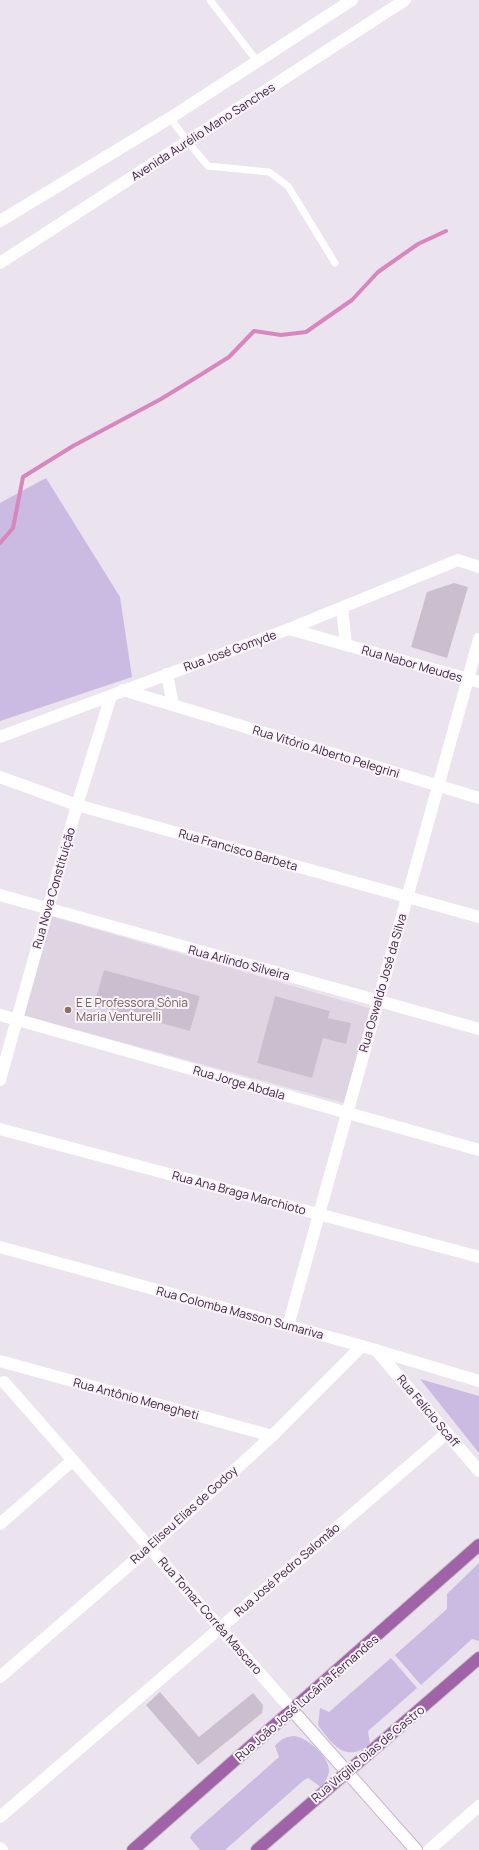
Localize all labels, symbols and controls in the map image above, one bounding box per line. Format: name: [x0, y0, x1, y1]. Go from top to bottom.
street label: Avenida Aurélio Mano Sanches: [127, 79, 278, 185]
street label: Rua José Gomyde: [181, 626, 279, 675]
street label: Rua Nabor Meudes: [360, 641, 465, 686]
street label: Rua Vitório Alberto Pelegrini: [251, 721, 402, 782]
street label: Rua Francisco Barbeta: [177, 824, 300, 875]
street label: Rua Nova Constituição: [28, 825, 79, 951]
street label: Rua Oswaldo José da Silva: [355, 912, 410, 1054]
street label: Rua Arlindo Silveira: [186, 941, 292, 984]
place label: E E Professora Sônia Maria Venturelli: [76, 994, 188, 1025]
marker: E E Professora Sônia Maria Venturelli: [63, 1005, 73, 1015]
street label: Rua Jorge Abdala: [191, 1061, 287, 1104]
street label: Rua Ana Braga Marchioto: [170, 1166, 308, 1219]
street label: Rua Colomba Masson Sumariva: [155, 1282, 326, 1343]
street label: Rua Felício Scaff: [393, 1371, 464, 1451]
street label: Rua Antônio Menegheti: [71, 1374, 201, 1423]
street label: Rua Eliseu Elias de Godoy: [126, 1461, 242, 1568]
street label: Rua José Pedro Salomão: [230, 1519, 343, 1620]
street label: Rua Tomaz Corrêa Mascaro: [155, 1553, 266, 1678]
street label: Rua João José Lucânia Fernandes: [231, 1631, 382, 1765]
street label: Rua Virgílio Dias de Castro: [307, 1701, 428, 1806]

